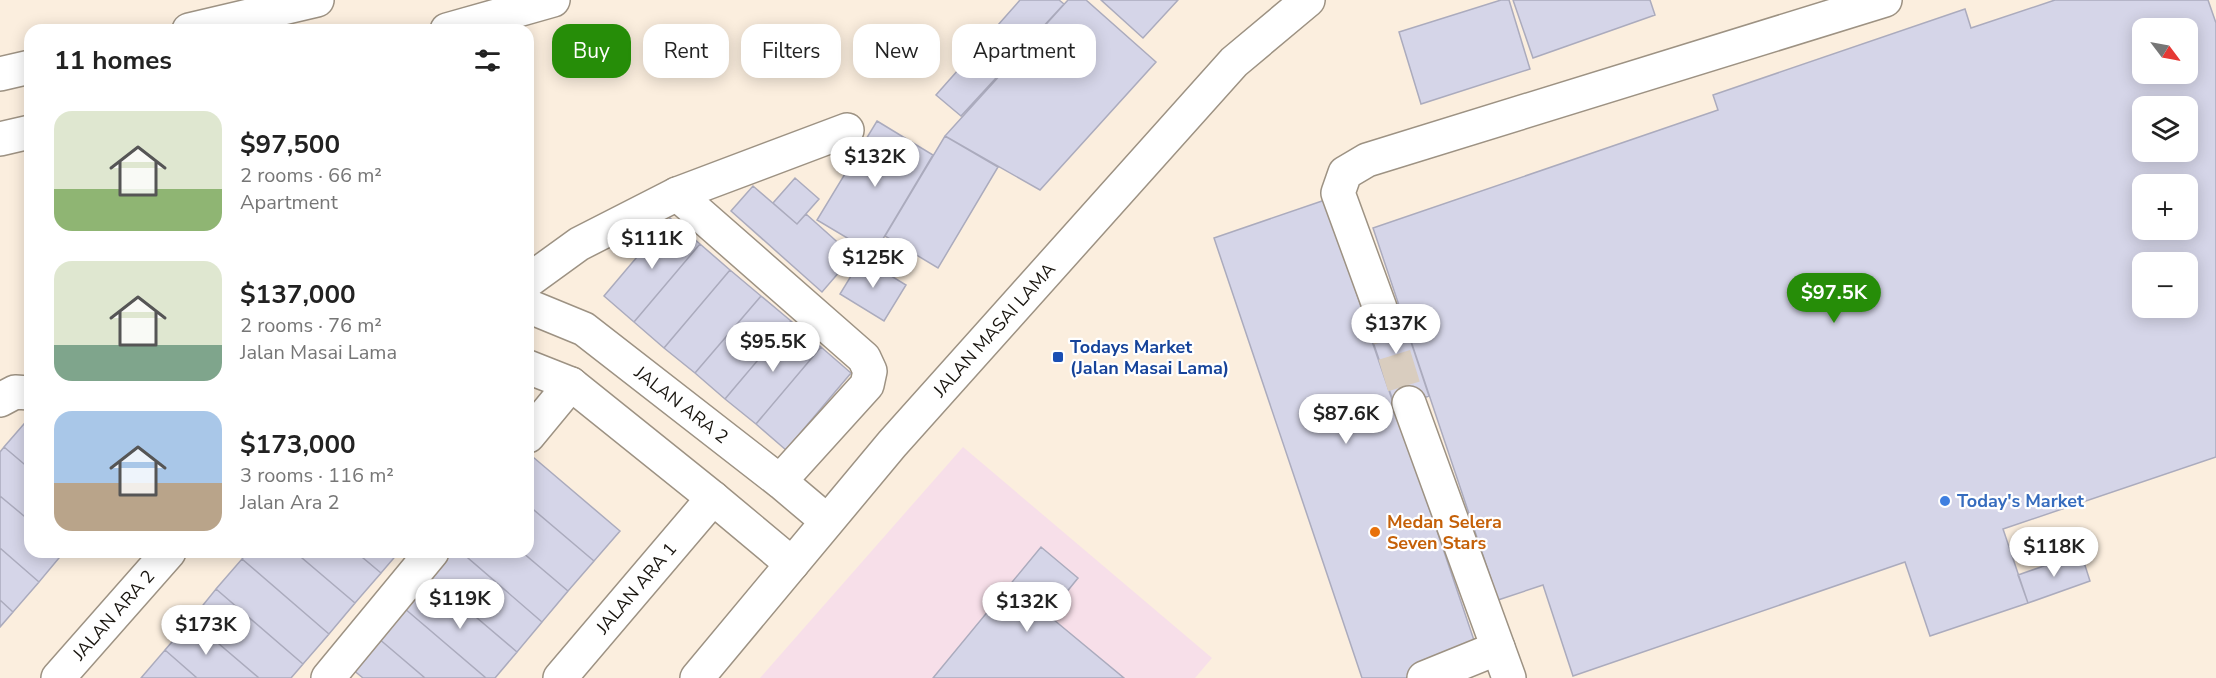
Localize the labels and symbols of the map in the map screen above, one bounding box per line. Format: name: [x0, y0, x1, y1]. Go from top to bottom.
north arrow: [2132, 18, 2198, 84]
pin: $132K: [833, 137, 917, 188]
pin: $111K: [610, 219, 694, 270]
pin: $125K: [831, 238, 915, 289]
street label: JALAN MASAI LAMA: [927, 257, 1061, 403]
pin: $97.5K: [1785, 273, 1883, 324]
pin: $137K: [1354, 304, 1438, 355]
pin: $95.5K: [724, 322, 822, 373]
place label: Todays Market (Jalan Masai Lama): [1070, 335, 1229, 380]
marker: Todays Market (Jalan Masai Lama): [1051, 350, 1065, 364]
street label: JALAN ARA 2: [629, 360, 733, 449]
pin: $87.6K: [1297, 394, 1395, 445]
place label: Today's Market: [1957, 489, 2084, 513]
marker: Today's Market: [1938, 494, 1952, 508]
place label: Medan Selera Seven Stars: [1387, 510, 1502, 555]
marker: Medan Selera Seven Stars: [1368, 525, 1382, 539]
pin: $118K: [2012, 527, 2096, 578]
street label: JALAN ARA 1: [590, 537, 682, 640]
street label: JALAN ARA 2: [67, 565, 160, 666]
pin: $119K: [418, 579, 502, 630]
pin: $132K: [985, 582, 1069, 633]
pin: $173K: [164, 605, 248, 656]

